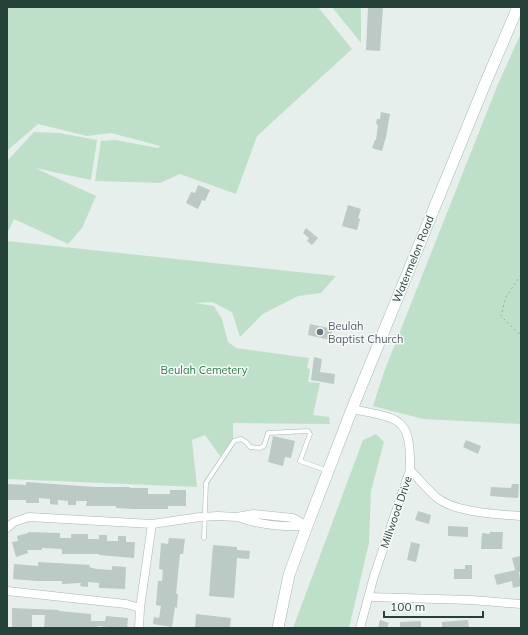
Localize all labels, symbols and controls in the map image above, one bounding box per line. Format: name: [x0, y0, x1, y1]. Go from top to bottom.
street label: Watermelon Road: [389, 213, 437, 305]
place label: Beulah Baptist Church: [328, 319, 403, 346]
marker: Beulah Baptist Church: [315, 327, 325, 337]
park label: Beulah Cemetery: [160, 363, 248, 377]
street label: Millwood Drive: [377, 474, 415, 550]
scale bar: [384, 593, 483, 619]
text: 100 m: [390, 599, 425, 614]

